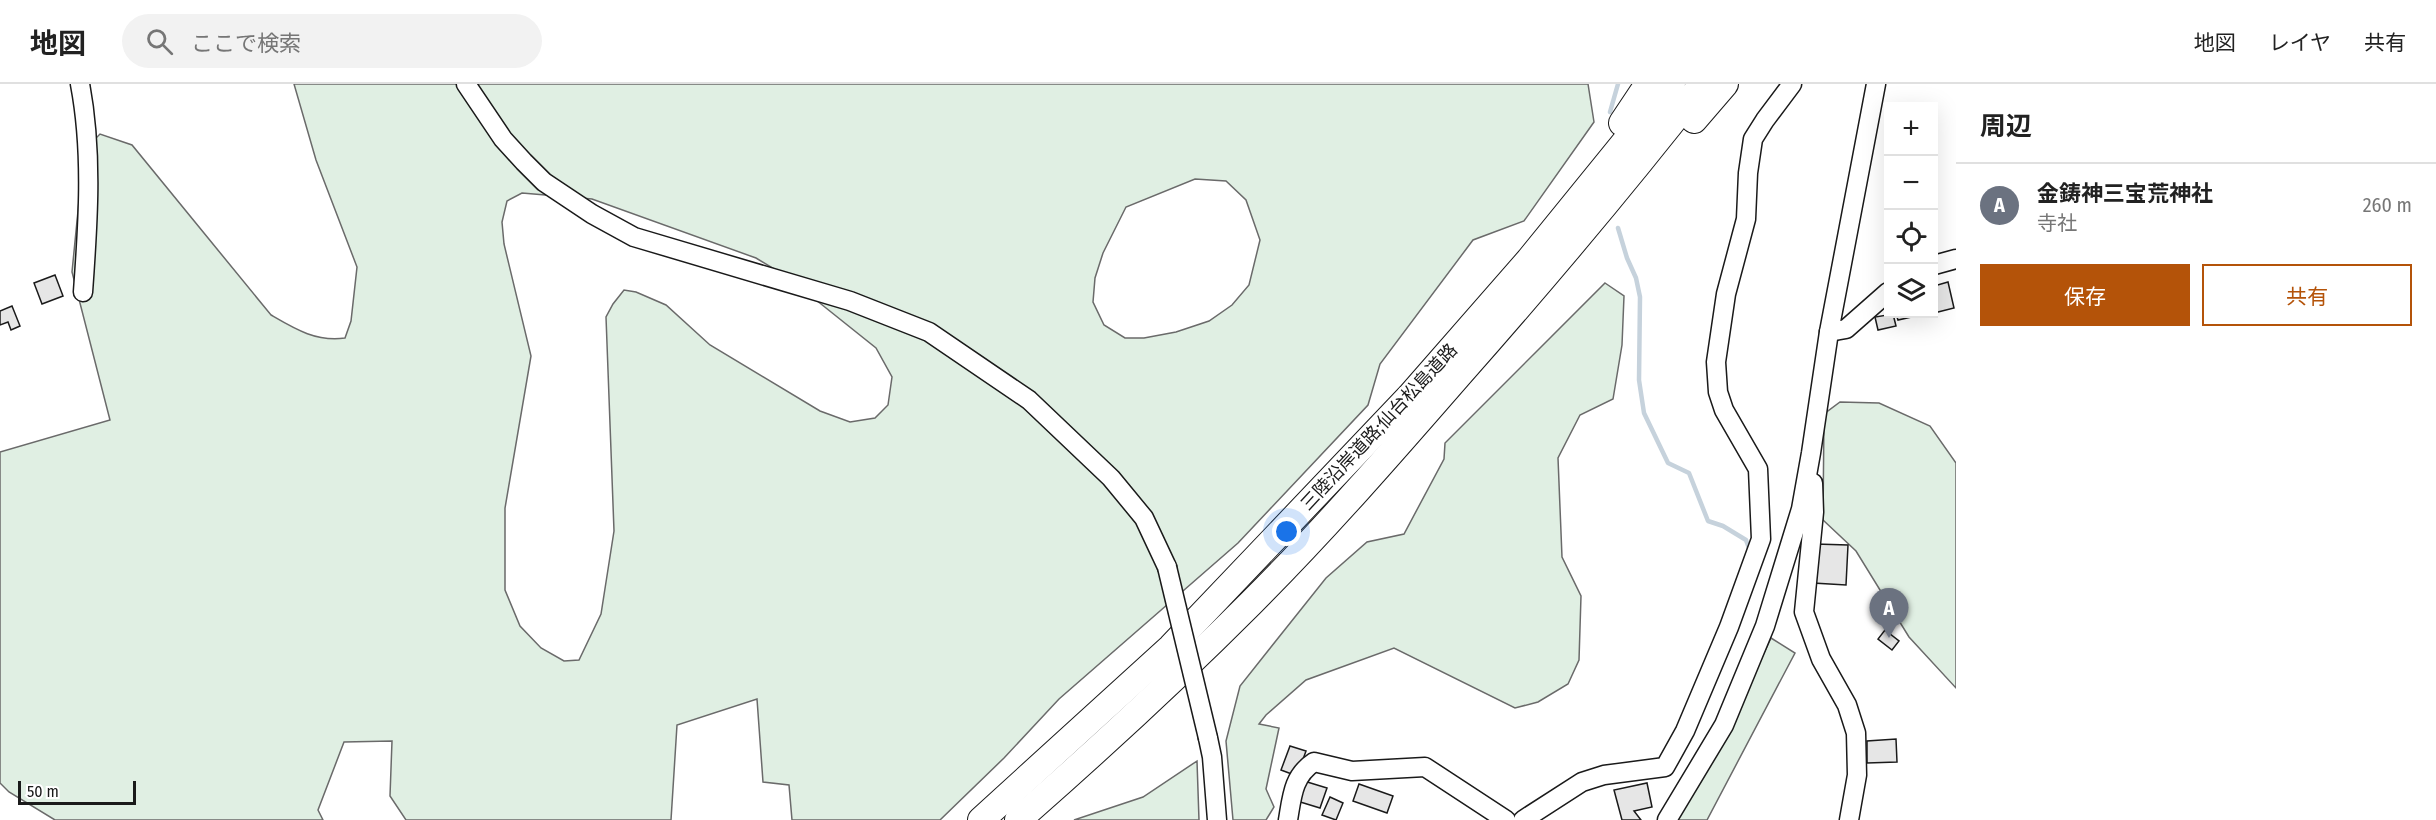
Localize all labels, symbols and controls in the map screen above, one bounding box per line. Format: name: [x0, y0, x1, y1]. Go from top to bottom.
search box: [122, 14, 542, 68]
icon: search: [143, 25, 176, 58]
text: 地図: [30, 27, 86, 60]
text: ここで検索: [191, 30, 301, 57]
text: 地図: [2194, 30, 2236, 56]
text: レイヤ: [2269, 30, 2331, 56]
text: 共有: [2364, 30, 2406, 56]
map controls: [1884, 102, 1938, 318]
button: +: [1884, 102, 1938, 156]
text: 周辺: [1980, 111, 2032, 142]
button: −: [1884, 156, 1938, 210]
text: 金鋳神三宝荒神社: [2037, 180, 2213, 207]
text: A: [1994, 193, 2005, 217]
text: 260 m: [2363, 193, 2412, 217]
button: locate: [1884, 210, 1938, 264]
text: 寺社: [2037, 211, 2077, 235]
button: layers: [1884, 264, 1938, 318]
button: 保存: [1980, 264, 2190, 326]
button: 共有: [2202, 264, 2412, 326]
street label: 三陸沿岸道路;仙台松島道路: [1296, 339, 1462, 515]
your location: [1272, 517, 1301, 546]
pin: A: [1870, 588, 1908, 638]
scale bar: [18, 778, 136, 806]
text: 50 m: [27, 782, 59, 801]

